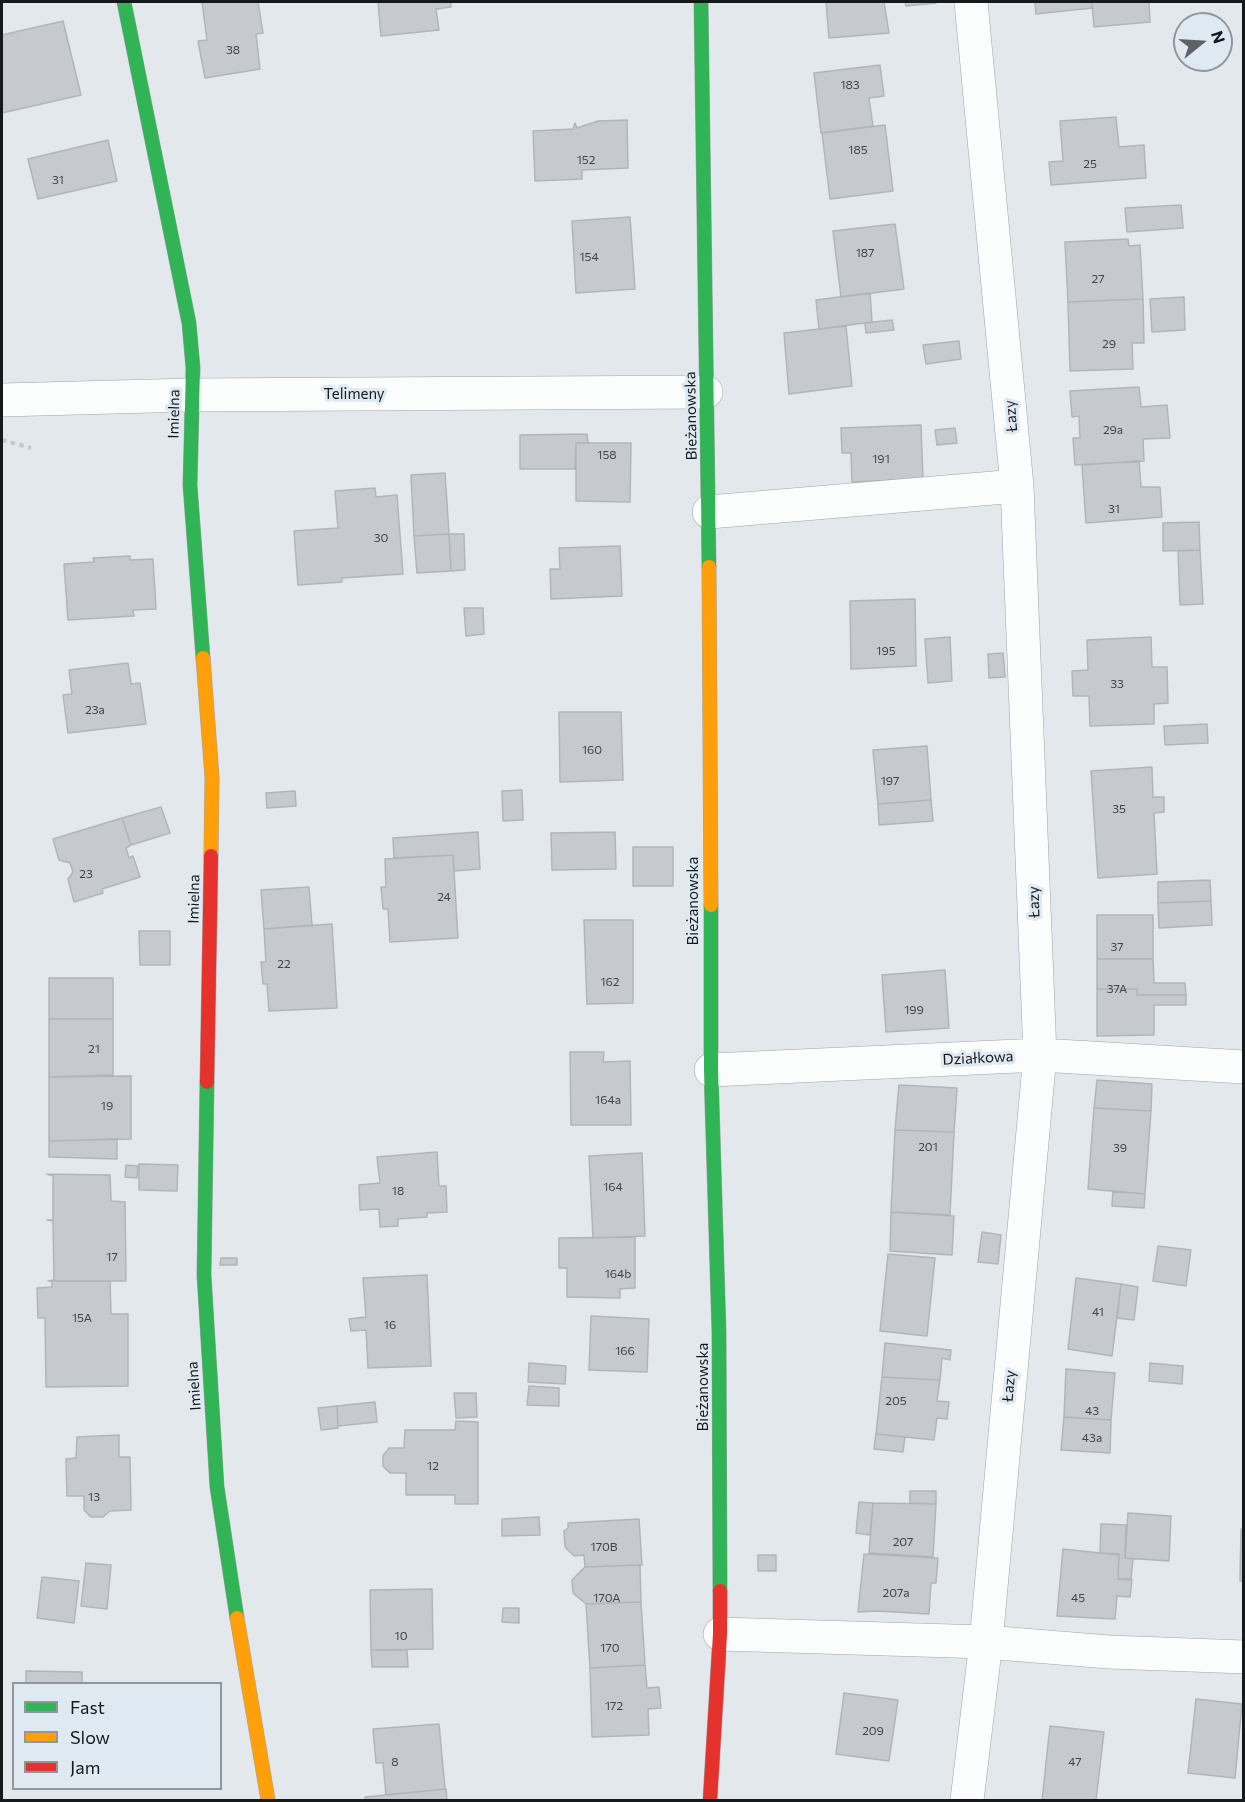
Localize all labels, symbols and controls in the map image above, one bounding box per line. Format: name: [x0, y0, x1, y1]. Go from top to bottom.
north arrow: [1173, 12, 1233, 72]
text: N: [1208, 28, 1230, 46]
house number: 38: [226, 43, 240, 57]
house number: 183: [840, 78, 860, 92]
house number: 185: [848, 143, 868, 157]
house number: 152: [577, 153, 595, 167]
house number: 25: [1083, 157, 1097, 171]
house number: 31: [52, 173, 64, 187]
house number: 187: [856, 246, 874, 260]
house number: 154: [579, 250, 599, 264]
house number: 27: [1092, 272, 1104, 286]
house number: 29: [1102, 337, 1116, 351]
street label: Bieżanowska: [681, 371, 701, 461]
street label: Telimeny: [323, 385, 385, 403]
street label: Imielna: [165, 389, 183, 439]
street label: Łazy: [1001, 399, 1021, 433]
house number: 29a: [1103, 423, 1123, 437]
house number: 158: [597, 448, 617, 462]
house number: 191: [872, 452, 890, 466]
house number: 31: [1108, 502, 1120, 516]
house number: 30: [374, 531, 388, 545]
house number: 195: [876, 644, 896, 658]
house number: 33: [1110, 677, 1124, 691]
house number: 23a: [85, 703, 105, 717]
house number: 160: [582, 743, 602, 757]
house number: 197: [881, 774, 899, 788]
house number: 35: [1112, 802, 1126, 816]
street label: Bieżanowska: [684, 857, 702, 945]
house number: 23: [79, 867, 93, 881]
street label: Imielna: [185, 874, 203, 924]
street label: Łazy: [1024, 886, 1044, 918]
house number: 24: [437, 890, 451, 904]
house number: 37: [1110, 940, 1124, 954]
house number: 22: [277, 957, 291, 971]
house number: 162: [600, 975, 620, 989]
house number: 37A: [1107, 982, 1127, 996]
house number: 199: [904, 1003, 924, 1017]
house number: 21: [88, 1042, 100, 1056]
street label: Działkowa: [942, 1047, 1014, 1069]
house number: 164a: [595, 1093, 621, 1107]
house number: 19: [101, 1099, 113, 1113]
house number: 201: [918, 1140, 938, 1154]
house number: 39: [1113, 1141, 1127, 1155]
house number: 164: [603, 1180, 623, 1194]
house number: 18: [392, 1184, 404, 1198]
house number: 17: [106, 1250, 118, 1264]
house number: 164b: [605, 1267, 631, 1281]
house number: 41: [1092, 1305, 1104, 1319]
house number: 15A: [72, 1311, 92, 1325]
house number: 16: [384, 1318, 396, 1332]
street label: Bieżanowska: [694, 1343, 712, 1431]
house number: 166: [615, 1344, 635, 1358]
street label: Imielna: [183, 1361, 205, 1411]
street label: Łazy: [999, 1369, 1019, 1403]
house number: 205: [885, 1394, 907, 1408]
house number: 43: [1085, 1404, 1099, 1418]
house number: 43a: [1082, 1431, 1102, 1445]
house number: 12: [427, 1459, 439, 1473]
house number: 13: [88, 1490, 100, 1504]
house number: 207: [893, 1535, 913, 1549]
house number: 170B: [590, 1540, 618, 1554]
house number: 207a: [883, 1586, 909, 1600]
house number: 170A: [593, 1591, 621, 1605]
house number: 45: [1071, 1591, 1085, 1605]
house number: 10: [395, 1629, 407, 1643]
house number: 170: [600, 1641, 620, 1655]
legend: [12, 1682, 222, 1790]
text: Fast: [70, 1696, 105, 1718]
house number: 172: [605, 1699, 623, 1713]
house number: 209: [862, 1724, 884, 1738]
text: Slow: [70, 1726, 110, 1748]
house number: 8: [391, 1755, 399, 1769]
house number: 47: [1068, 1755, 1082, 1769]
text: Jam: [70, 1756, 100, 1778]

